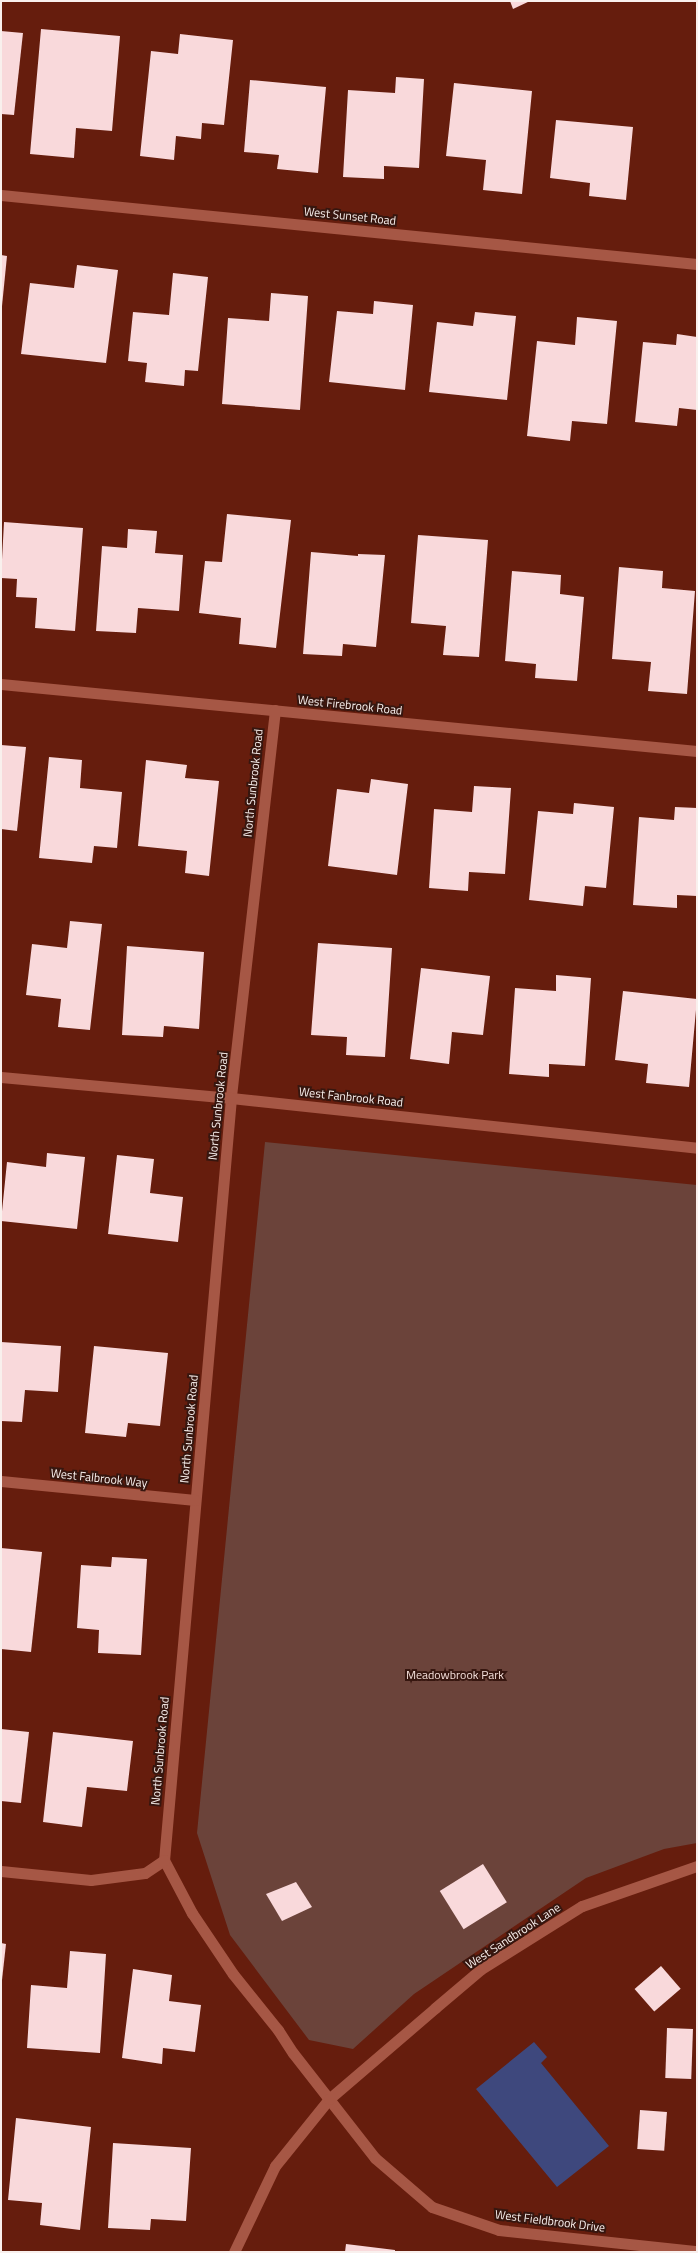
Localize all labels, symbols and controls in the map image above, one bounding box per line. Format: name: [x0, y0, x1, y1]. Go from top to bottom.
street label: West Sunset Road: [303, 204, 397, 228]
street label: West Firebrook Road: [297, 692, 403, 718]
street label: North Sunbrook Road: [240, 728, 266, 838]
street label: North Sunbrook Road: [205, 1051, 231, 1161]
street label: West Fanbrook Road: [298, 1084, 404, 1110]
street label: North Sunbrook Road: [177, 1374, 201, 1484]
street label: West Falbrook Way: [50, 1466, 148, 1490]
park label: Meadowbrook Park: [406, 1668, 504, 1682]
street label: North Sunbrook Road: [148, 1696, 172, 1806]
street label: West Sandbrook Lane: [463, 1900, 563, 1972]
street label: West Fieldbrook Drive: [494, 2207, 606, 2235]

